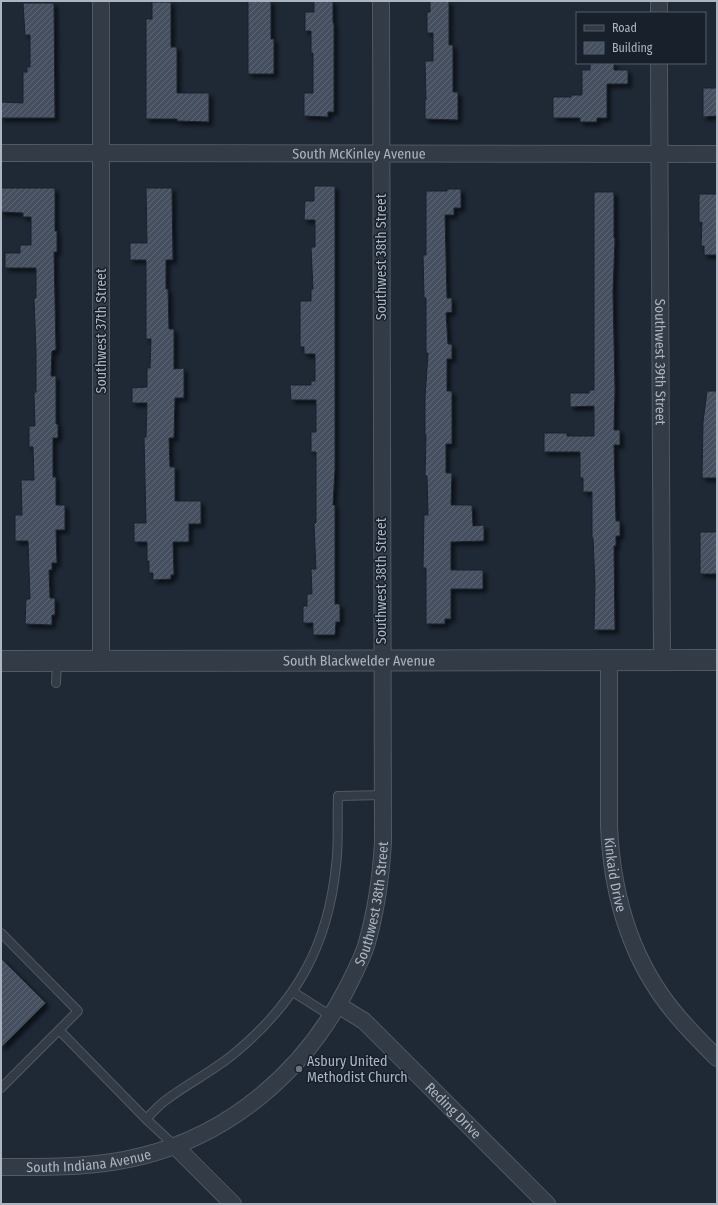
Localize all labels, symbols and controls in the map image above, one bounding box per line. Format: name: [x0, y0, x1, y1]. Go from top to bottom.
legend: [576, 12, 706, 64]
text: Road: [612, 21, 637, 35]
text: Building: [612, 41, 653, 55]
street label: South McKinley Avenue: [292, 145, 426, 162]
street label: Southwest 38th Street: [373, 193, 390, 320]
street label: Southwest 37th Street: [93, 268, 110, 394]
street label: Southwest 39th Street: [652, 299, 669, 426]
street label: Southwest 38th Street: [373, 517, 390, 644]
street label: South Blackwelder Avenue: [283, 652, 435, 669]
street label: Kinkaid Drive: [601, 837, 630, 914]
street label: Southwest 38th Street: [351, 841, 392, 968]
place label: Asbury United Methodist Church: [307, 1053, 408, 1086]
marker: Asbury United Methodist Church: [294, 1064, 304, 1074]
street label: Reding Drive: [422, 1079, 485, 1142]
street label: South Indiana Avenue: [26, 1145, 153, 1176]

